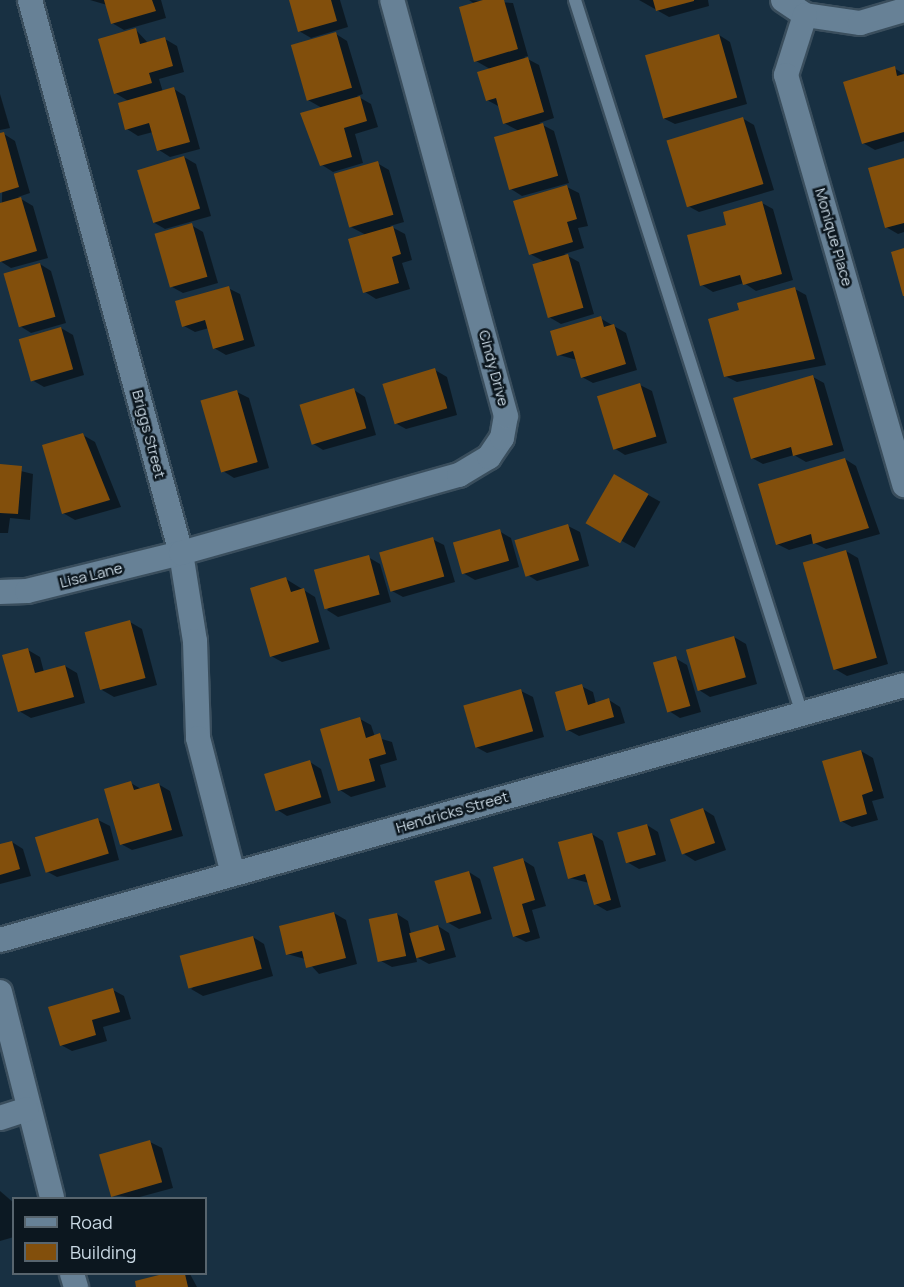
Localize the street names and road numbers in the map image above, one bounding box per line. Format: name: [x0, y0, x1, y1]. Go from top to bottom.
street label: Monique Place: [811, 186, 857, 288]
street label: Cindy Drive: [475, 328, 513, 408]
street label: Briggs Street: [129, 388, 169, 480]
street label: Lisa Lane: [58, 559, 124, 591]
street label: Hendricks Street: [394, 787, 510, 837]

